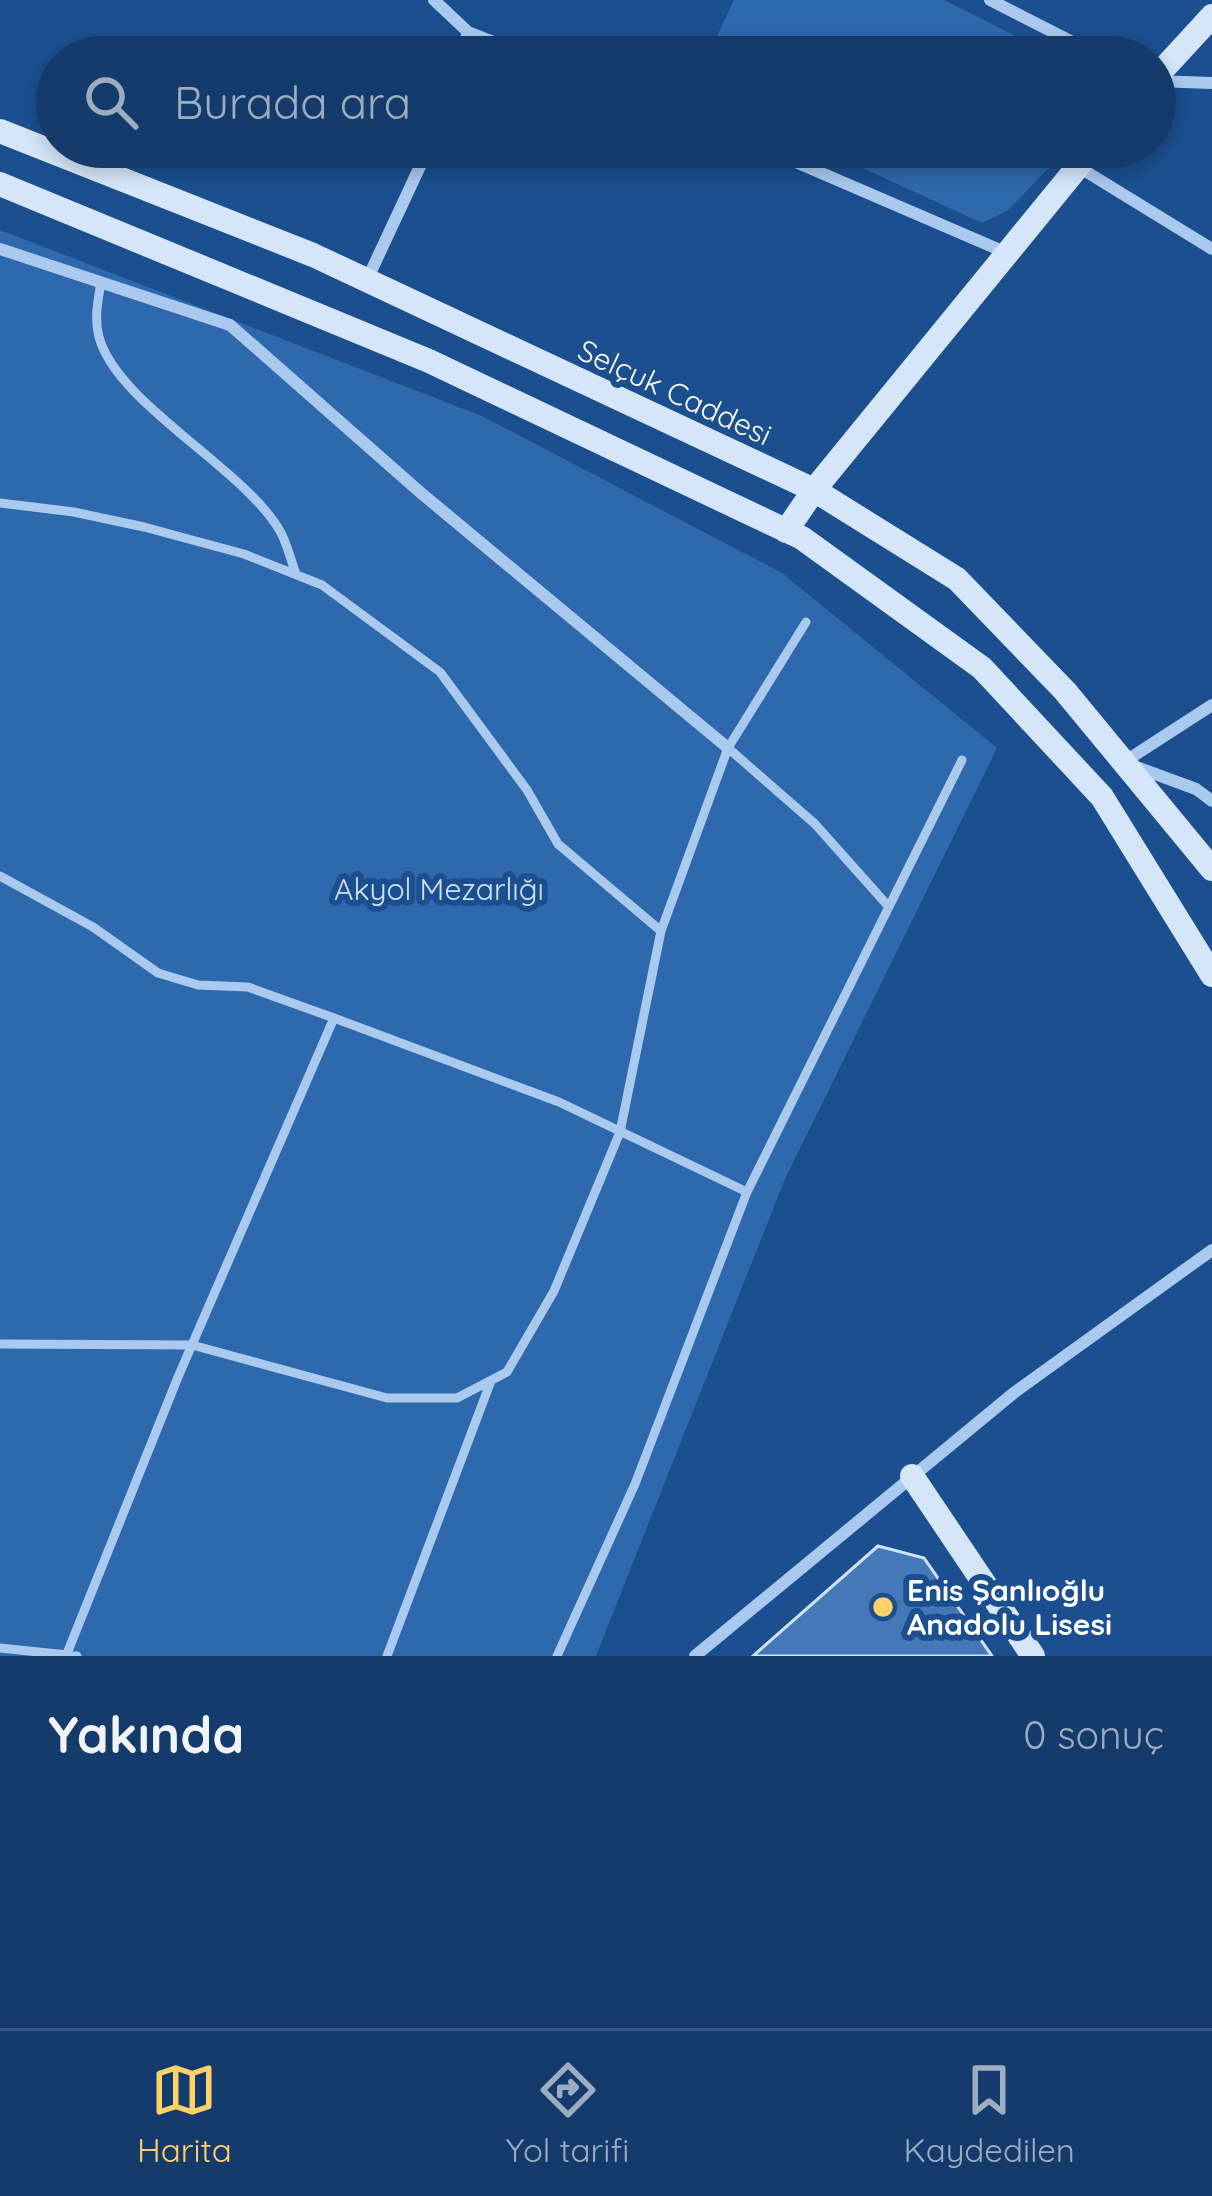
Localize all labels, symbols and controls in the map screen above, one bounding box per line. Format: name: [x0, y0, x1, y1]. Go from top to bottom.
search box: [36, 36, 1176, 168]
icon: search: [78, 69, 144, 135]
text: Burada ara: [174, 74, 411, 130]
street label: Selçuk Caddesi: [572, 331, 778, 453]
park label: Akyol Mezarlığı: [334, 870, 544, 908]
place label: Enis Şanlıoğlu Anadolu Lisesi: [907, 1571, 1112, 1643]
marker: Enis Şanlıoğlu Anadolu Lisesi: [870, 1594, 896, 1620]
text: Yakında: [48, 1702, 244, 1766]
text: 0 sonuç: [1023, 1710, 1164, 1759]
tab: Harita: [137, 2057, 232, 2170]
tab: Yol tarifi: [506, 2057, 629, 2170]
tab: Kaydedilen: [903, 2057, 1075, 2170]

